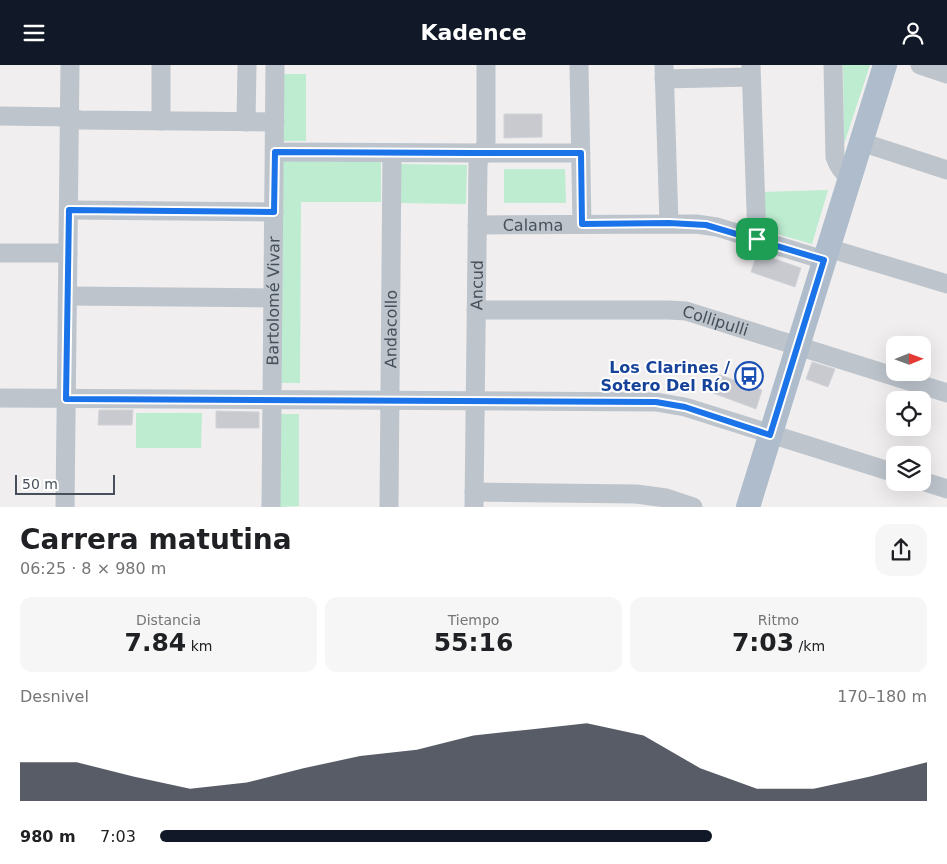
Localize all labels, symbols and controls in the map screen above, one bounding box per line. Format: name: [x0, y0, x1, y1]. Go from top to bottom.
icon: menu: [20, 19, 48, 47]
icon: person: [899, 19, 927, 47]
text: Kadence: [420, 20, 527, 45]
street label: Calama: [503, 215, 563, 234]
pin: [736, 218, 778, 260]
icon: arrive: [743, 225, 771, 253]
street label: Bartolomé Vivar: [263, 236, 283, 366]
street label: Ancud: [467, 260, 486, 310]
street label: Andacollo: [381, 290, 400, 368]
street label: Collipulli: [680, 301, 751, 340]
north arrow: [886, 336, 931, 381]
map controls: [886, 336, 931, 491]
place label: Los Clarines / Sotero Del Río: [601, 358, 730, 395]
bus stop icon: Los Clarines / Sotero Del Río: [734, 361, 764, 391]
button: locate: [886, 391, 931, 436]
button: layers: [886, 446, 931, 491]
scale bar: [15, 472, 115, 495]
text: 50 m: [22, 476, 58, 492]
text: Carrera matutina: [20, 523, 292, 556]
button: share: [875, 524, 927, 576]
text: 06:25 · 8 × 980 m: [20, 559, 166, 578]
text: Distancia: [136, 612, 201, 628]
text: Tiempo: [448, 612, 499, 628]
text: Ritmo: [758, 612, 799, 628]
text: 7.84: [125, 628, 186, 657]
text: 55:16: [434, 628, 513, 657]
text: 7:03: [732, 628, 794, 657]
text: km: [186, 638, 212, 654]
text: /km: [794, 638, 825, 654]
text: Desnivel: [20, 687, 89, 706]
text: 170–180 m: [837, 687, 927, 706]
text: 980 m: [20, 827, 76, 846]
text: 7:03: [100, 827, 136, 846]

